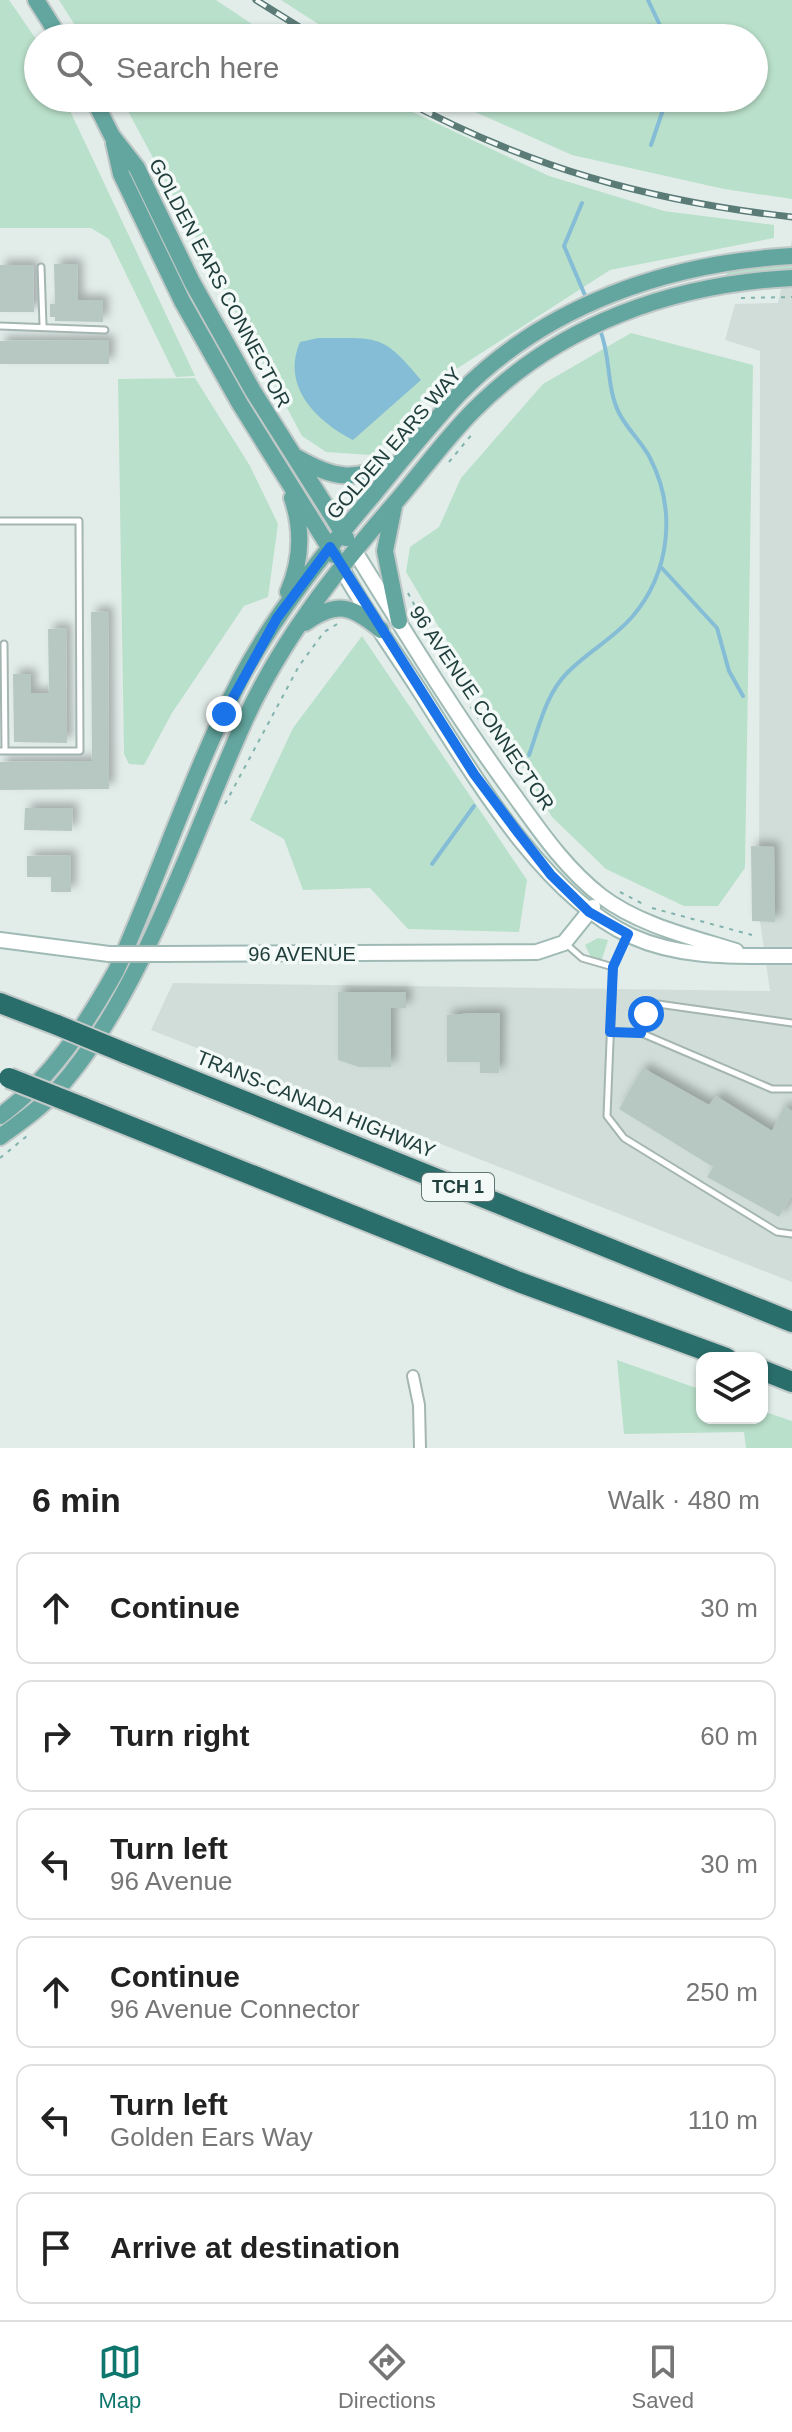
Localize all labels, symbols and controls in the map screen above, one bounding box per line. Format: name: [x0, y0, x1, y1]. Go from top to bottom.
search box: [24, 24, 768, 112]
icon: search: [52, 46, 96, 90]
text: Search here: [116, 51, 279, 84]
street label: GOLDEN EARS CONNECTOR: [145, 155, 295, 411]
street label: GOLDEN EARS WAY: [322, 363, 466, 523]
street label: 96 AVENUE CONNECTOR: [405, 602, 559, 814]
route end: [206, 696, 242, 732]
street label: 96 AVENUE: [248, 943, 356, 965]
route start: [628, 996, 664, 1032]
street label: TRANS-CANADA HIGHWAY: [193, 1046, 439, 1162]
road number: TCH 1: [422, 1173, 494, 1201]
map controls: [696, 1352, 768, 1424]
button: layers: [696, 1352, 768, 1424]
text: 6 min: [32, 1481, 121, 1519]
text: Walk · 480 m: [608, 1485, 760, 1515]
icon: ahead: [34, 1586, 78, 1630]
text: Continue: [110, 1591, 240, 1624]
text: 30 m: [700, 1593, 758, 1623]
icon: right: [34, 1714, 78, 1758]
text: Turn right: [110, 1719, 249, 1752]
text: 60 m: [700, 1721, 758, 1751]
text: Turn left: [110, 1832, 228, 1865]
icon: left: [34, 1842, 78, 1886]
text: 30 m: [700, 1849, 758, 1879]
text: 96 Avenue: [110, 1866, 232, 1896]
text: Continue: [110, 1960, 240, 1993]
icon: ahead: [34, 1970, 78, 2014]
text: 250 m: [686, 1977, 758, 2007]
text: 96 Avenue Connector: [110, 1994, 360, 2024]
text: Turn left: [110, 2088, 228, 2121]
icon: left: [34, 2098, 78, 2142]
text: 110 m: [688, 2105, 758, 2135]
text: Golden Ears Way: [110, 2122, 313, 2152]
icon: arrive: [34, 2226, 78, 2270]
text: Arrive at destination: [110, 2231, 400, 2264]
tab: Map: [98, 2340, 142, 2414]
tab: Directions: [338, 2340, 436, 2414]
tab: Saved: [632, 2340, 694, 2414]

